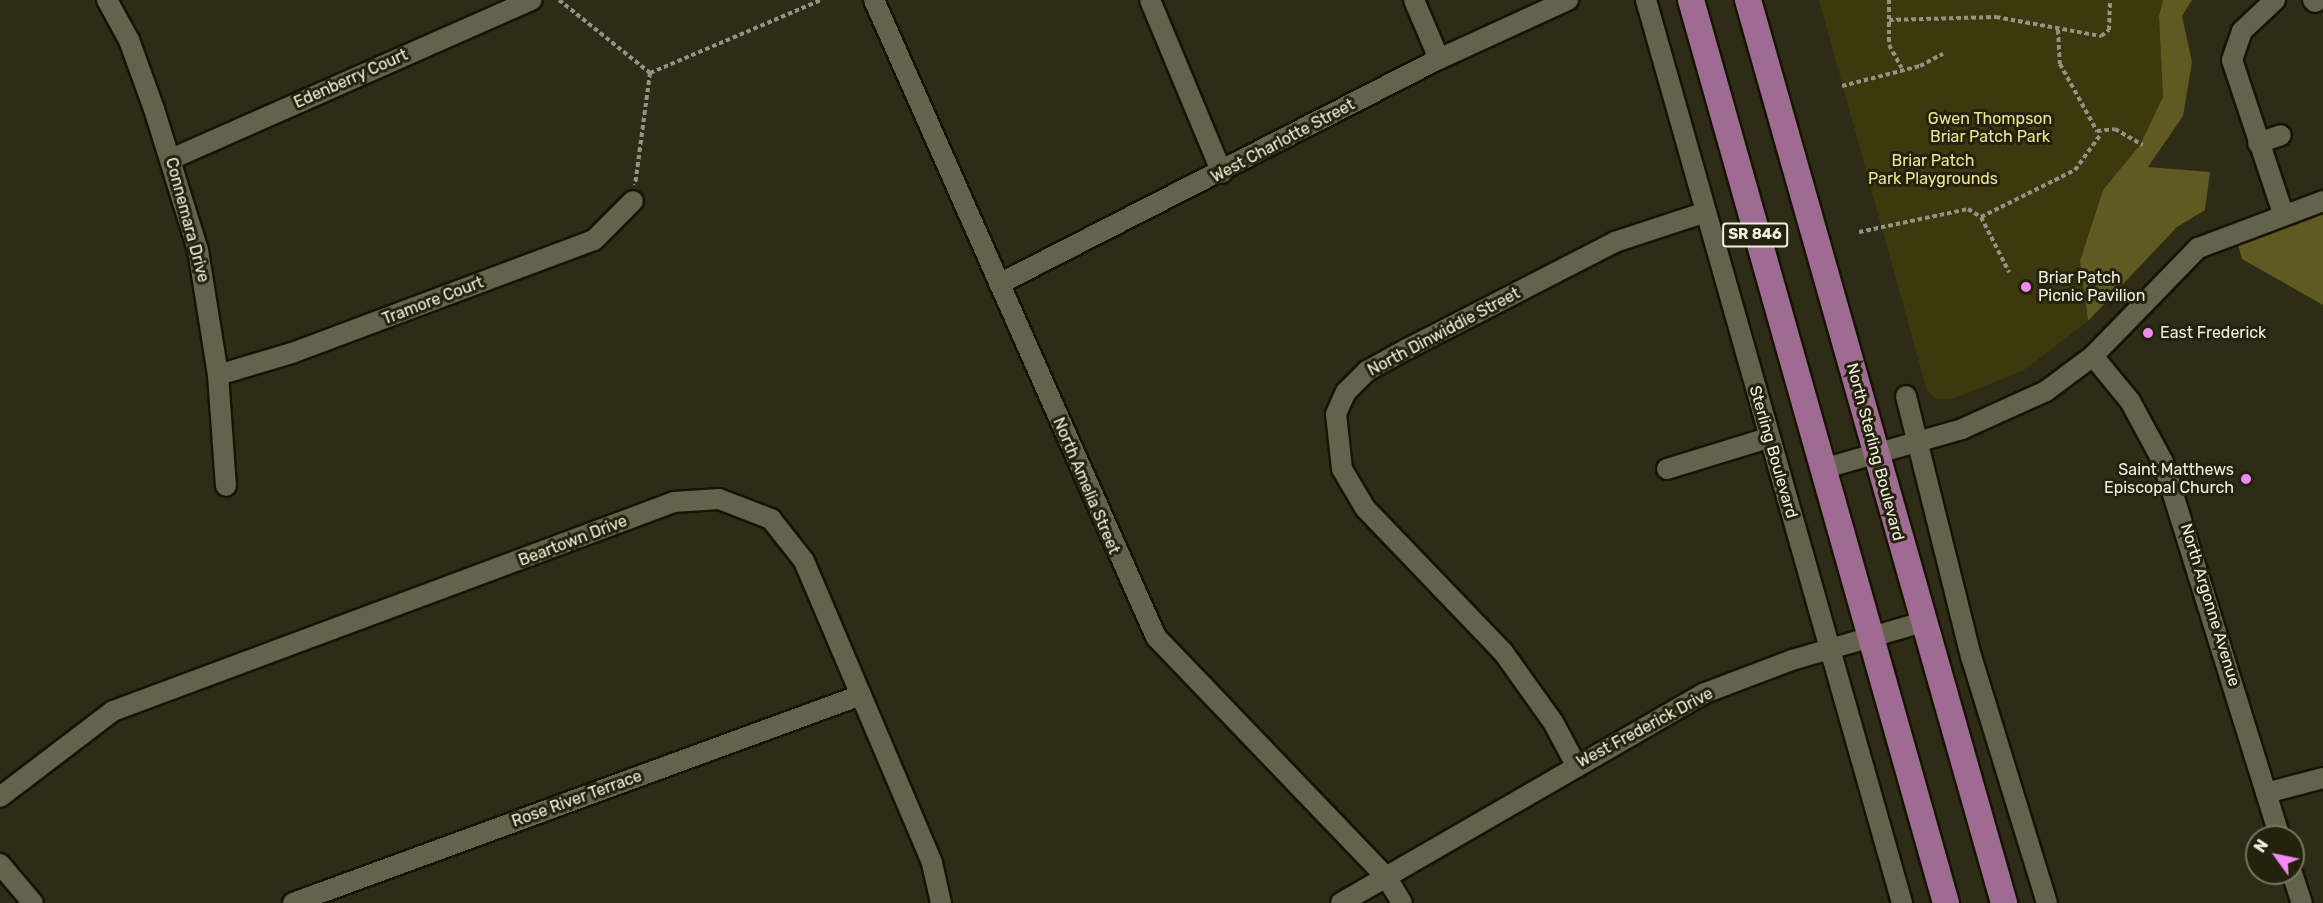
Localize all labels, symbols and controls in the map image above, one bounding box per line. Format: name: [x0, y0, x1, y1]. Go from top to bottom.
street label: Edenberry Court: [291, 45, 411, 113]
street label: West Charlotte Street: [1208, 95, 1358, 187]
park label: Gwen Thompson Briar Patch Park: [1928, 109, 2052, 147]
park label: Briar Patch Park Playgrounds: [1868, 151, 1998, 189]
street label: Connemara Drive: [161, 155, 213, 285]
road number: SR 846: [1722, 223, 1788, 247]
place label: Briar Patch Picnic Pavilion: [2038, 268, 2145, 306]
street label: Tramore Court: [380, 273, 486, 329]
marker: Briar Patch Picnic Pavilion: [2019, 280, 2033, 294]
street label: North Dinwiddie Street: [1365, 284, 1523, 380]
place label: East Frederick: [2160, 323, 2266, 343]
marker: East Frederick: [2141, 326, 2155, 340]
street label: North Sterling Boulevard: [1842, 361, 1908, 543]
street label: Sterling Boulevard: [1745, 383, 1801, 521]
street label: North Amelia Street: [1048, 415, 1124, 557]
place label: Saint Matthews Episcopal Church: [2104, 460, 2234, 498]
marker: Saint Matthews Episcopal Church: [2239, 472, 2253, 486]
street label: Beartown Drive: [516, 511, 630, 571]
street label: North Argonne Avenue: [2176, 521, 2244, 689]
street label: West Frederick Drive: [1574, 684, 1716, 772]
street label: Rose River Terrace: [509, 766, 645, 832]
north arrow: [2245, 825, 2305, 885]
text: N: [2250, 836, 2272, 856]

